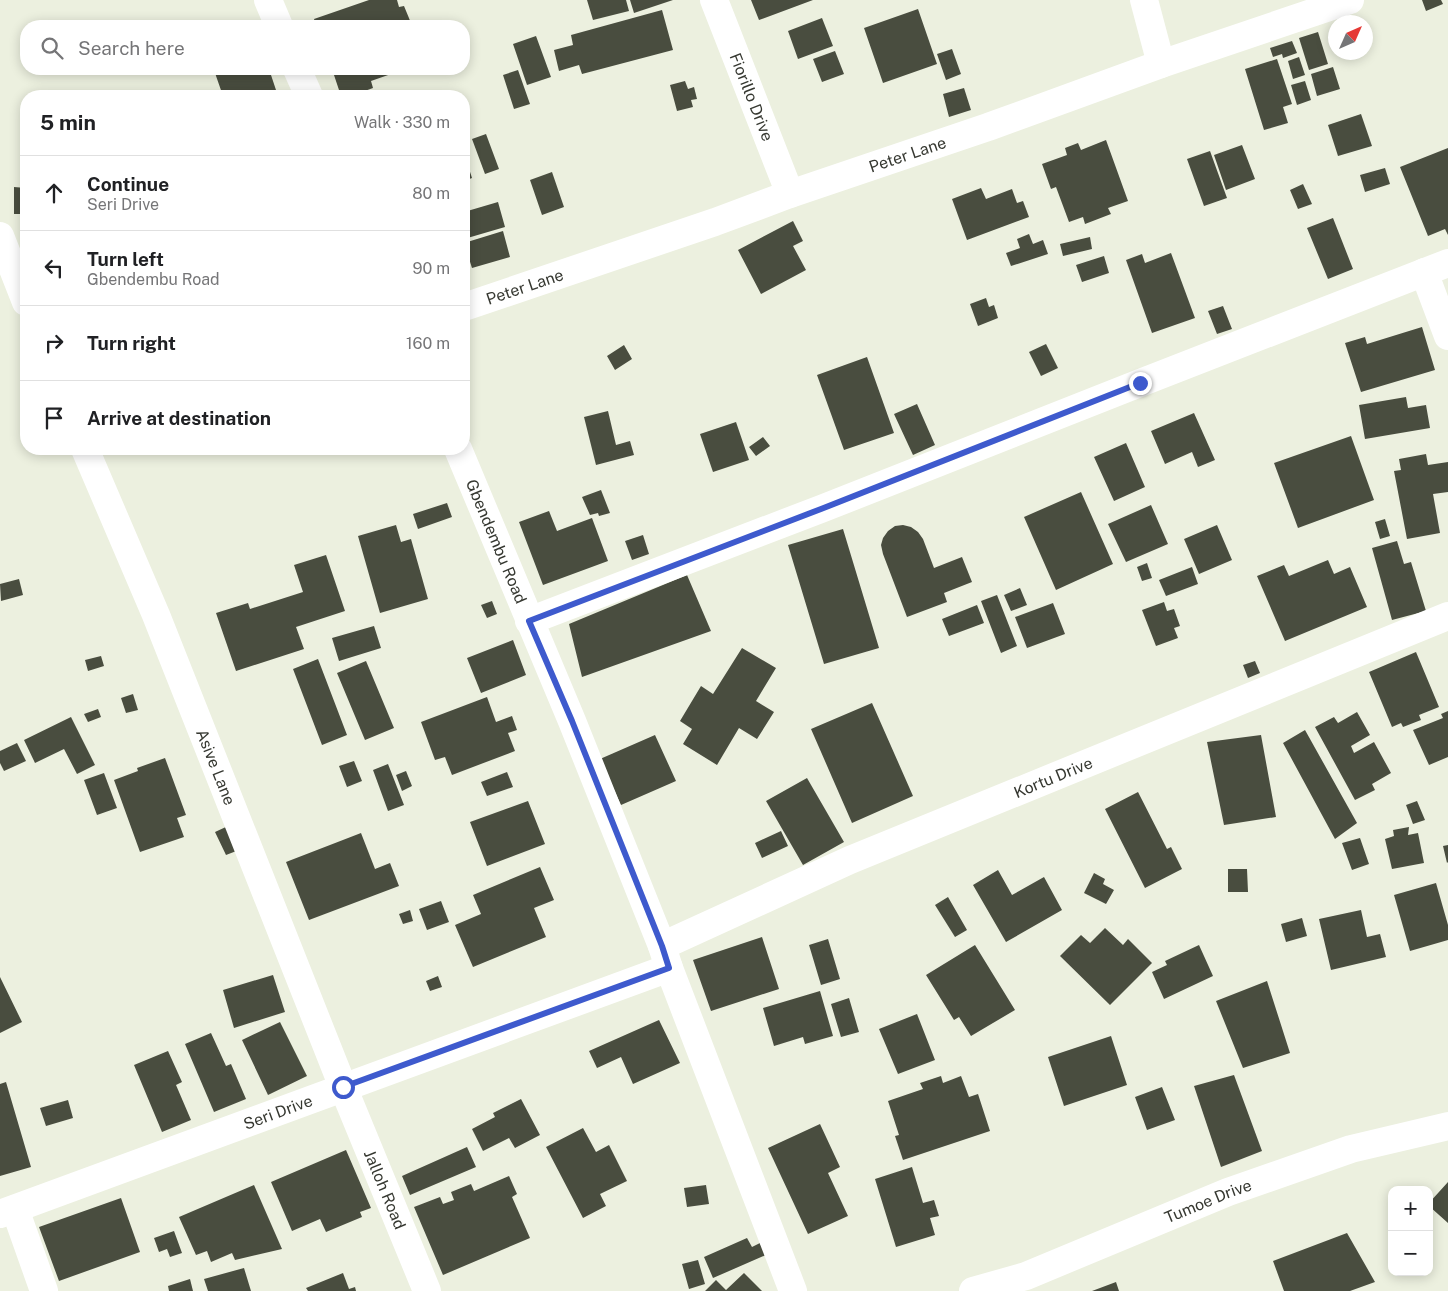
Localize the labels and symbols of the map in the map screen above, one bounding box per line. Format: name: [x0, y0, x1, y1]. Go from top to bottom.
north arrow: [1328, 15, 1373, 60]
street label: Fiorillo Drive: [726, 50, 777, 144]
street label: Peter Lane: [867, 133, 949, 177]
street label: Peter Lane: [484, 265, 566, 309]
route end: [1129, 372, 1152, 395]
street label: Gbendembu Road: [462, 477, 531, 606]
street label: Asive Lane: [192, 726, 239, 808]
street label: Kortu Drive: [1011, 753, 1095, 802]
route start: [332, 1076, 355, 1099]
street label: Seri Drive: [241, 1091, 315, 1134]
street label: Jalloh Road: [360, 1147, 410, 1232]
street label: Tumoe Drive: [1162, 1176, 1254, 1227]

